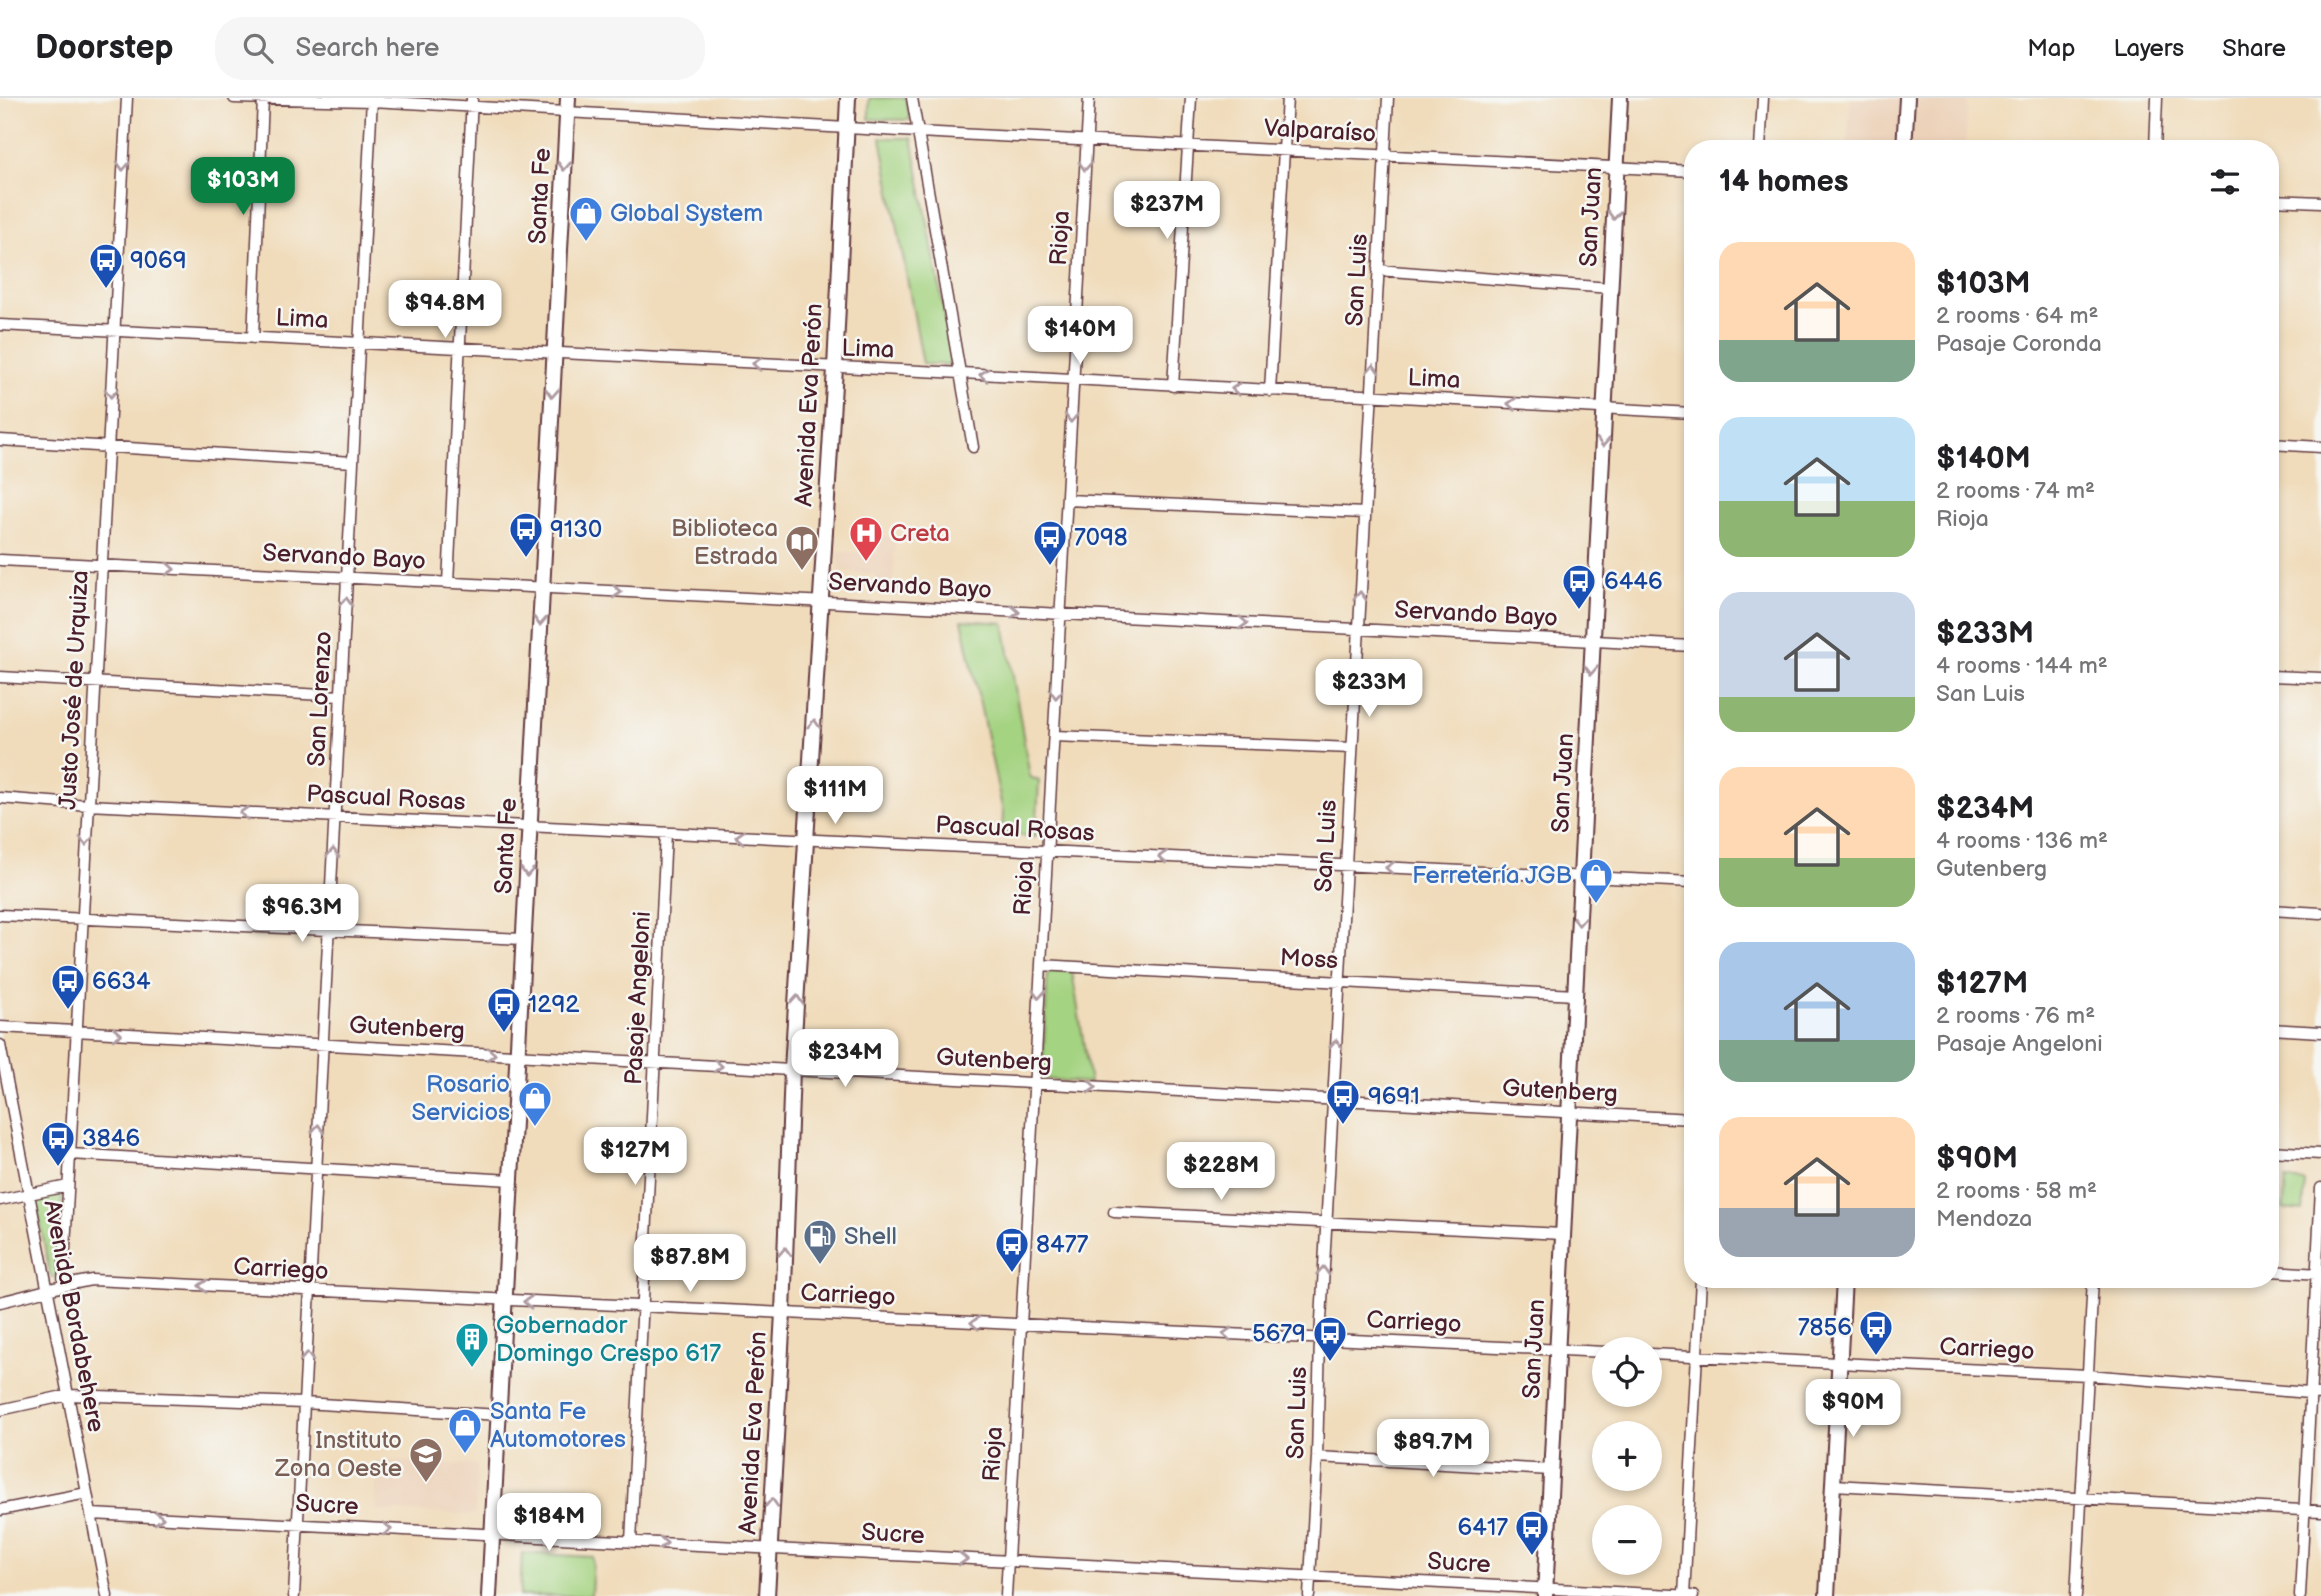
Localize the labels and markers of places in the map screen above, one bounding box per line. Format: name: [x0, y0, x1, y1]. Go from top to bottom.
pin: $103M: [194, 158, 292, 217]
pin: $237M: [1118, 181, 1216, 241]
shop icon: Global System: [567, 194, 605, 243]
place label: Global System: [610, 199, 763, 228]
bus stop icon: 9069: [87, 241, 125, 290]
place label: 9069: [130, 246, 187, 275]
pin: $94.8M: [388, 280, 502, 340]
pin: $140M: [1031, 306, 1129, 366]
bus stop icon: 9130: [507, 510, 545, 559]
place label: Biblioteca Estrada: [671, 514, 778, 571]
hospital icon: Creta: [847, 514, 885, 563]
place label: 9130: [550, 515, 602, 544]
bus stop icon: 7098: [1031, 518, 1069, 567]
place label: Creta: [890, 519, 950, 548]
library icon: Biblioteca Estrada: [783, 523, 821, 572]
place label: 7098: [1074, 523, 1128, 552]
bus stop icon: 6446: [1560, 562, 1598, 611]
place label: 6446: [1604, 567, 1663, 596]
pin: $233M: [1320, 660, 1418, 719]
pin: $111M: [786, 766, 884, 826]
shop icon: Ferretería JGB: [1577, 856, 1615, 905]
place label: Ferretería JGB: [1412, 861, 1572, 890]
pin: $96.3M: [245, 884, 359, 944]
bus stop icon: 6634: [49, 962, 87, 1011]
place label: 6634: [92, 967, 151, 996]
bus stop icon: 1292: [485, 985, 523, 1034]
place label: 1292: [528, 990, 579, 1019]
pin: $234M: [796, 1030, 894, 1089]
place label: Rosario Servicios: [412, 1070, 510, 1127]
bus stop icon: 9691: [1324, 1077, 1362, 1126]
shop icon: Rosario Servicios: [516, 1079, 554, 1128]
place label: 9691: [1368, 1082, 1420, 1111]
bus stop icon: 3846: [39, 1119, 77, 1168]
place label: 3846: [82, 1124, 140, 1153]
pin: $127M: [586, 1128, 684, 1187]
pin: $228M: [1172, 1142, 1270, 1202]
fuel station icon: Shell: [801, 1217, 839, 1266]
place label: Shell: [844, 1222, 897, 1251]
bus stop icon: 8477: [993, 1225, 1031, 1274]
place label: 8477: [1036, 1230, 1088, 1259]
pin: $87.8M: [633, 1234, 747, 1294]
bus stop icon: 7856: [1857, 1308, 1895, 1357]
place label: Gobernador Domingo Crespo 617: [496, 1311, 721, 1368]
place label: 7856: [1798, 1313, 1852, 1342]
bus stop icon: 5679: [1311, 1314, 1349, 1363]
place label: 5679: [1252, 1319, 1306, 1348]
building icon: Gobernador Domingo Crespo 617: [453, 1320, 491, 1369]
pin: $90M: [1812, 1380, 1894, 1439]
place label: Santa Fe Automotores: [490, 1397, 626, 1454]
shop icon: Santa Fe Automotores: [446, 1406, 484, 1455]
pin: $89.7M: [1376, 1420, 1490, 1479]
place label: Instituto Zona Oeste: [274, 1426, 402, 1483]
school or university icon: Instituto Zona Oeste: [407, 1435, 445, 1484]
pin: $184M: [500, 1494, 598, 1553]
bus stop icon: 6417: [1513, 1508, 1551, 1557]
place label: 6417: [1458, 1513, 1508, 1542]

